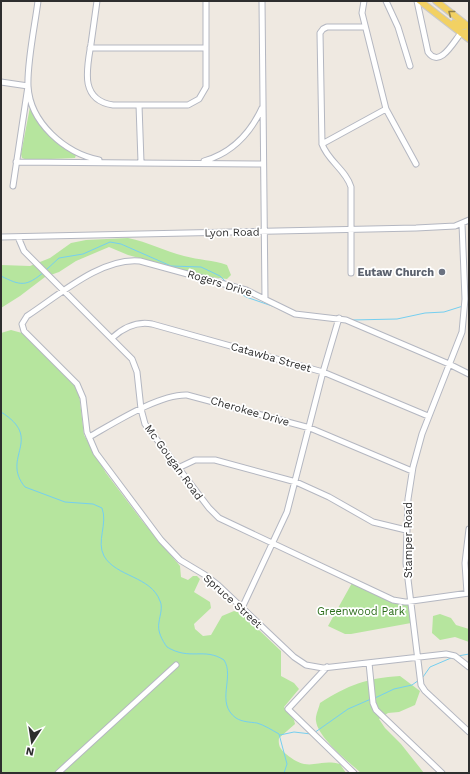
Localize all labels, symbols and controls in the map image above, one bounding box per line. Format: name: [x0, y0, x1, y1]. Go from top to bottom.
one-way arrow: [449, 11, 456, 18]
street label: Lyon Road: [204, 226, 260, 239]
place label: Eutaw Church: [358, 266, 434, 279]
street label: Rogers Drive: [186, 267, 254, 300]
marker: Eutaw Church: [437, 267, 447, 277]
street label: Catawba Street: [229, 340, 313, 375]
street label: Cherokee Drive: [209, 394, 291, 429]
street label: Mc Gougan Road: [142, 422, 205, 503]
street label: Stamper Road: [402, 502, 415, 578]
street label: Spruce Street: [201, 572, 265, 631]
park label: Greenwood Park: [317, 605, 405, 618]
north arrow: [12, 722, 52, 762]
text: N: [25, 744, 35, 758]

